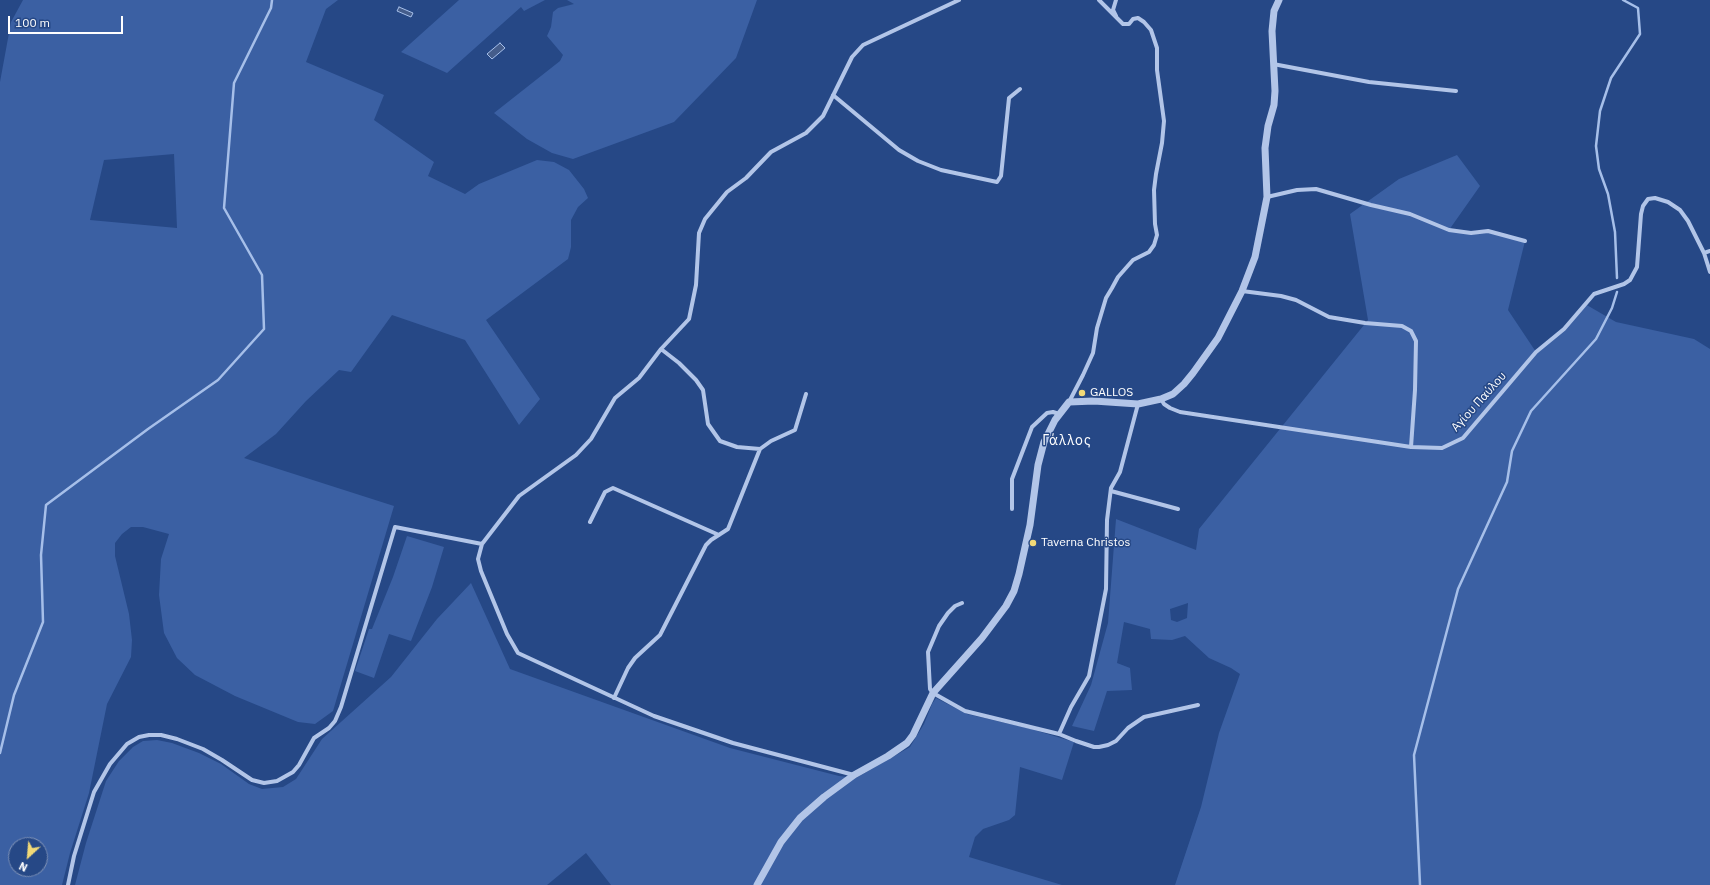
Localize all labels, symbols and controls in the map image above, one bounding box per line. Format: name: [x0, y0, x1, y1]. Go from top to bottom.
scale bar: [10, 8, 125, 34]
text: 100 m: [15, 15, 50, 30]
street label: Αγίου Παύλου: [1448, 369, 1510, 435]
place label: GALLOS: [1090, 386, 1133, 400]
marker: GALLOS: [1077, 388, 1087, 398]
district label: Γάλλος: [1042, 433, 1092, 449]
place label: Taverna Christos: [1041, 536, 1130, 550]
marker: Taverna Christos: [1028, 538, 1038, 548]
north arrow: [8, 837, 48, 877]
text: N: [17, 859, 30, 875]

